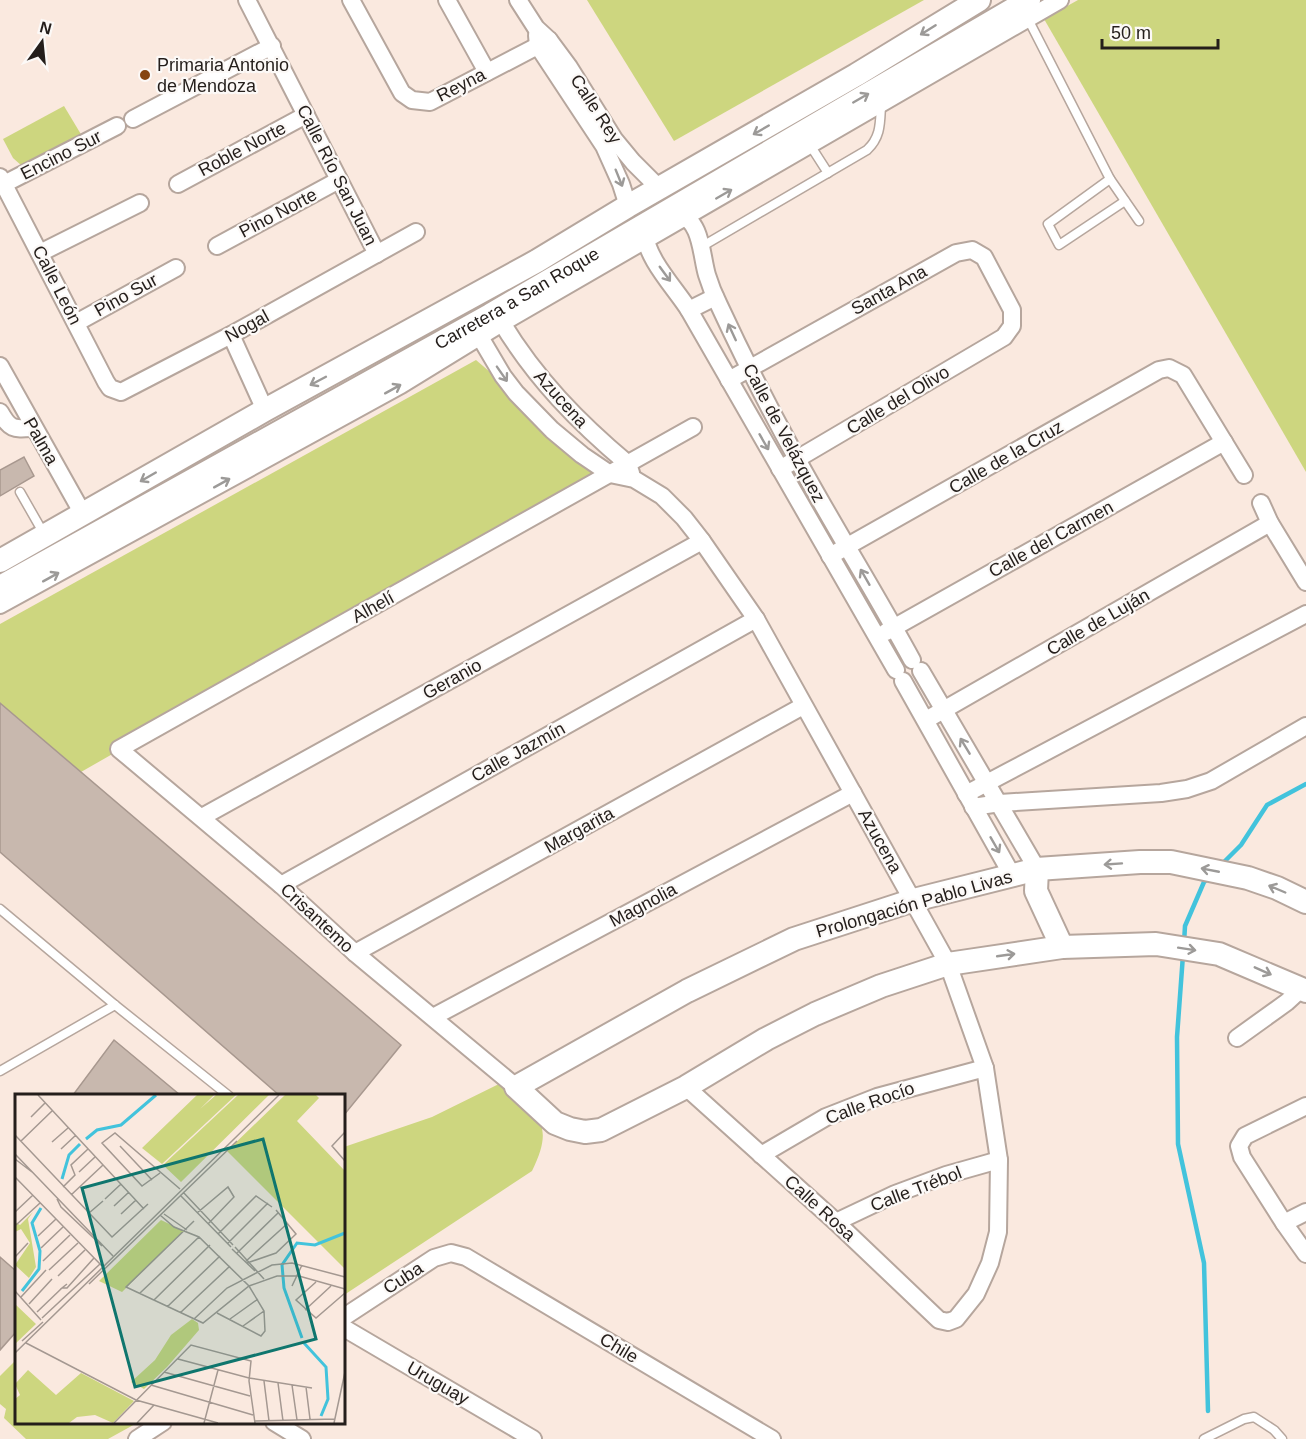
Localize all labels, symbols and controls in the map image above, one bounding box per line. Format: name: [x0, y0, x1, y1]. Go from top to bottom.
north arrow: [12, 12, 72, 72]
scale bar: [1102, 12, 1218, 50]
text: N: [38, 18, 54, 38]
text: 50 m: [1111, 23, 1151, 43]
one-way arrow: [920, 24, 937, 36]
place label: Primaria Antonio de Mendoza: [157, 55, 289, 96]
street label: Reyna: [433, 64, 490, 106]
marker: Primaria Antonio de Mendoza: [138, 68, 152, 82]
street label: Calle Rey: [566, 71, 626, 147]
one-way arrow: [852, 91, 869, 103]
street label: Calle Río San Juan: [293, 101, 381, 249]
street label: Roble Norte: [195, 118, 289, 180]
one-way arrow: [753, 124, 770, 136]
street label: Encino Sur: [17, 126, 105, 184]
one-way arrow: [614, 169, 625, 187]
street label: Pino Norte: [236, 184, 320, 242]
one-way arrow: [715, 188, 732, 200]
street label: Calle León: [29, 242, 85, 328]
street label: Carretera a San Roque: [431, 243, 603, 354]
street label: Santa Ana: [848, 261, 931, 319]
one-way arrow: [658, 266, 671, 282]
street label: Pino Sur: [91, 270, 161, 320]
street label: Nogal: [222, 306, 272, 346]
one-way arrow: [725, 324, 737, 342]
street label: Calle de Velázquez: [739, 360, 829, 506]
street label: Calle del Olivo: [843, 362, 953, 438]
one-way arrow: [496, 365, 508, 381]
street label: Azucena: [530, 366, 593, 432]
one-way arrow: [309, 376, 327, 387]
one-way arrow: [384, 383, 402, 394]
street label: Palma: [20, 414, 63, 469]
street label: Calle de la Cruz: [946, 416, 1066, 498]
one-way arrow: [758, 433, 770, 450]
one-way arrow: [140, 472, 157, 484]
one-way arrow: [213, 477, 231, 488]
street label: Calle del Carmen: [985, 497, 1117, 581]
one-way arrow: [859, 569, 871, 586]
one-way arrow: [43, 570, 60, 582]
street label: Calle de Luján: [1043, 585, 1153, 659]
street label: Alhelí: [348, 587, 398, 627]
street label: Geranio: [419, 655, 485, 703]
street label: Calle Jazmín: [468, 718, 568, 786]
one-way arrow: [959, 738, 971, 755]
street label: Margarita: [541, 802, 618, 857]
street label: Azucena: [854, 806, 906, 877]
one-way arrow: [990, 835, 1001, 853]
one-way arrow: [1103, 858, 1123, 869]
one-way arrow: [1200, 864, 1220, 875]
street label: Prolongación Pablo Livas: [814, 866, 1014, 942]
street label: Crisantemo: [277, 879, 357, 957]
street label: Magnolia: [606, 879, 681, 931]
one-way arrow: [1269, 883, 1287, 894]
one-way arrow: [1177, 943, 1197, 954]
one-way arrow: [996, 950, 1015, 961]
one-way arrow: [1253, 966, 1272, 977]
street label: Calle Rocío: [823, 1078, 917, 1128]
inset map: [15, 1094, 345, 1424]
street label: Calle Trébol: [868, 1162, 964, 1216]
street label: Calle Rosa: [781, 1171, 860, 1246]
street label: Cuba: [380, 1257, 427, 1298]
street label: Chile: [596, 1329, 642, 1367]
street label: Uruguay: [404, 1357, 472, 1409]

